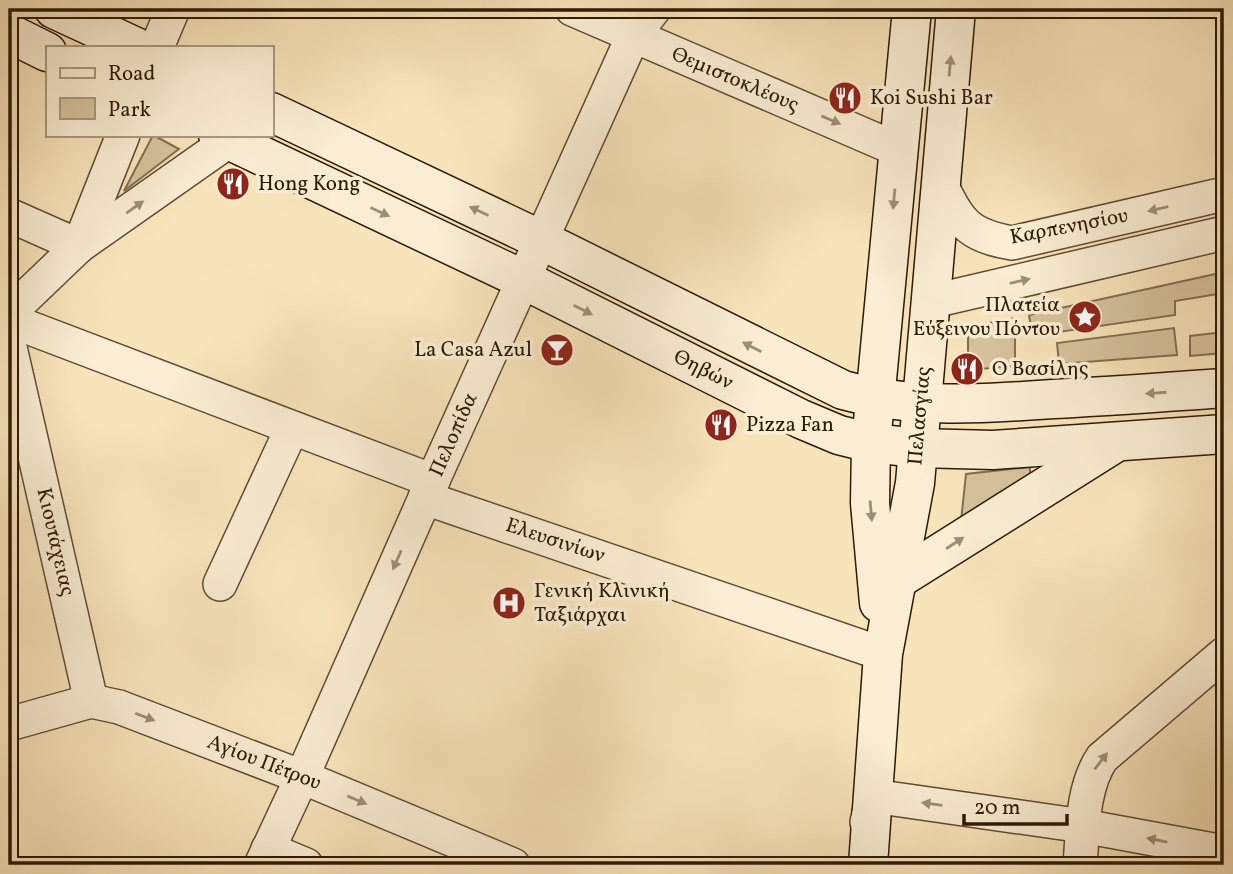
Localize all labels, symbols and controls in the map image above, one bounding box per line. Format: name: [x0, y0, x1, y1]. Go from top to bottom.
street label: Θεμιστοκλέους: [667, 40, 803, 120]
legend: [46, 46, 273, 136]
one-way arrow: [945, 55, 956, 77]
text: Road: [108, 60, 155, 89]
restaurant icon: Koi Sushi Bar: [826, 79, 864, 117]
place label: Koi Sushi Bar: [870, 84, 993, 113]
text: Park: [108, 96, 151, 125]
one-way arrow: [820, 115, 841, 126]
restaurant icon: Hong Kong: [214, 165, 252, 203]
place label: Hong Kong: [258, 170, 360, 199]
one-way arrow: [889, 188, 900, 210]
one-way arrow: [126, 200, 144, 214]
street label: Καρπενησίου: [1007, 201, 1131, 253]
one-way arrow: [1147, 204, 1169, 215]
one-way arrow: [469, 205, 489, 216]
one-way arrow: [370, 206, 390, 217]
one-way arrow: [1009, 275, 1031, 286]
place label: Πλατεία Εύξεινου Πόντου: [913, 291, 1060, 344]
place icon: Πλατεία Εύξεινου Πόντου: [1066, 298, 1104, 336]
one-way arrow: [573, 304, 593, 315]
bar icon: La Casa Azul: [538, 331, 576, 369]
place label: La Casa Azul: [414, 336, 532, 365]
one-way arrow: [742, 341, 762, 352]
street label: Θηβών: [668, 343, 738, 397]
restaurant icon: Ο Βασίλης: [948, 350, 986, 388]
place label: Ο Βασίλης: [992, 355, 1088, 384]
street label: Πελασγίας: [901, 365, 939, 467]
street label: Πελοπίδα: [423, 388, 486, 482]
one-way arrow: [1145, 388, 1167, 399]
restaurant icon: Pizza Fan: [702, 406, 740, 444]
place label: Pizza Fan: [746, 411, 834, 440]
street label: Κιουτάχειας: [28, 485, 82, 599]
one-way arrow: [866, 501, 877, 523]
street label: Ελευσινίων: [502, 511, 608, 571]
one-way arrow: [945, 537, 964, 550]
one-way arrow: [391, 550, 403, 570]
place label: Γενική Κλινική Ταξιάρχαι: [534, 577, 670, 630]
hospital icon: Γενική Κλινική Ταξιάρχαι: [490, 584, 528, 622]
one-way arrow: [135, 711, 156, 722]
street label: Αγίου Πέτρου: [203, 728, 325, 798]
one-way arrow: [1093, 753, 1108, 771]
scale bar: [964, 783, 1067, 827]
text: 20 m: [974, 794, 1020, 823]
one-way arrow: [346, 795, 367, 806]
one-way arrow: [921, 799, 943, 810]
one-way arrow: [1146, 834, 1168, 845]

